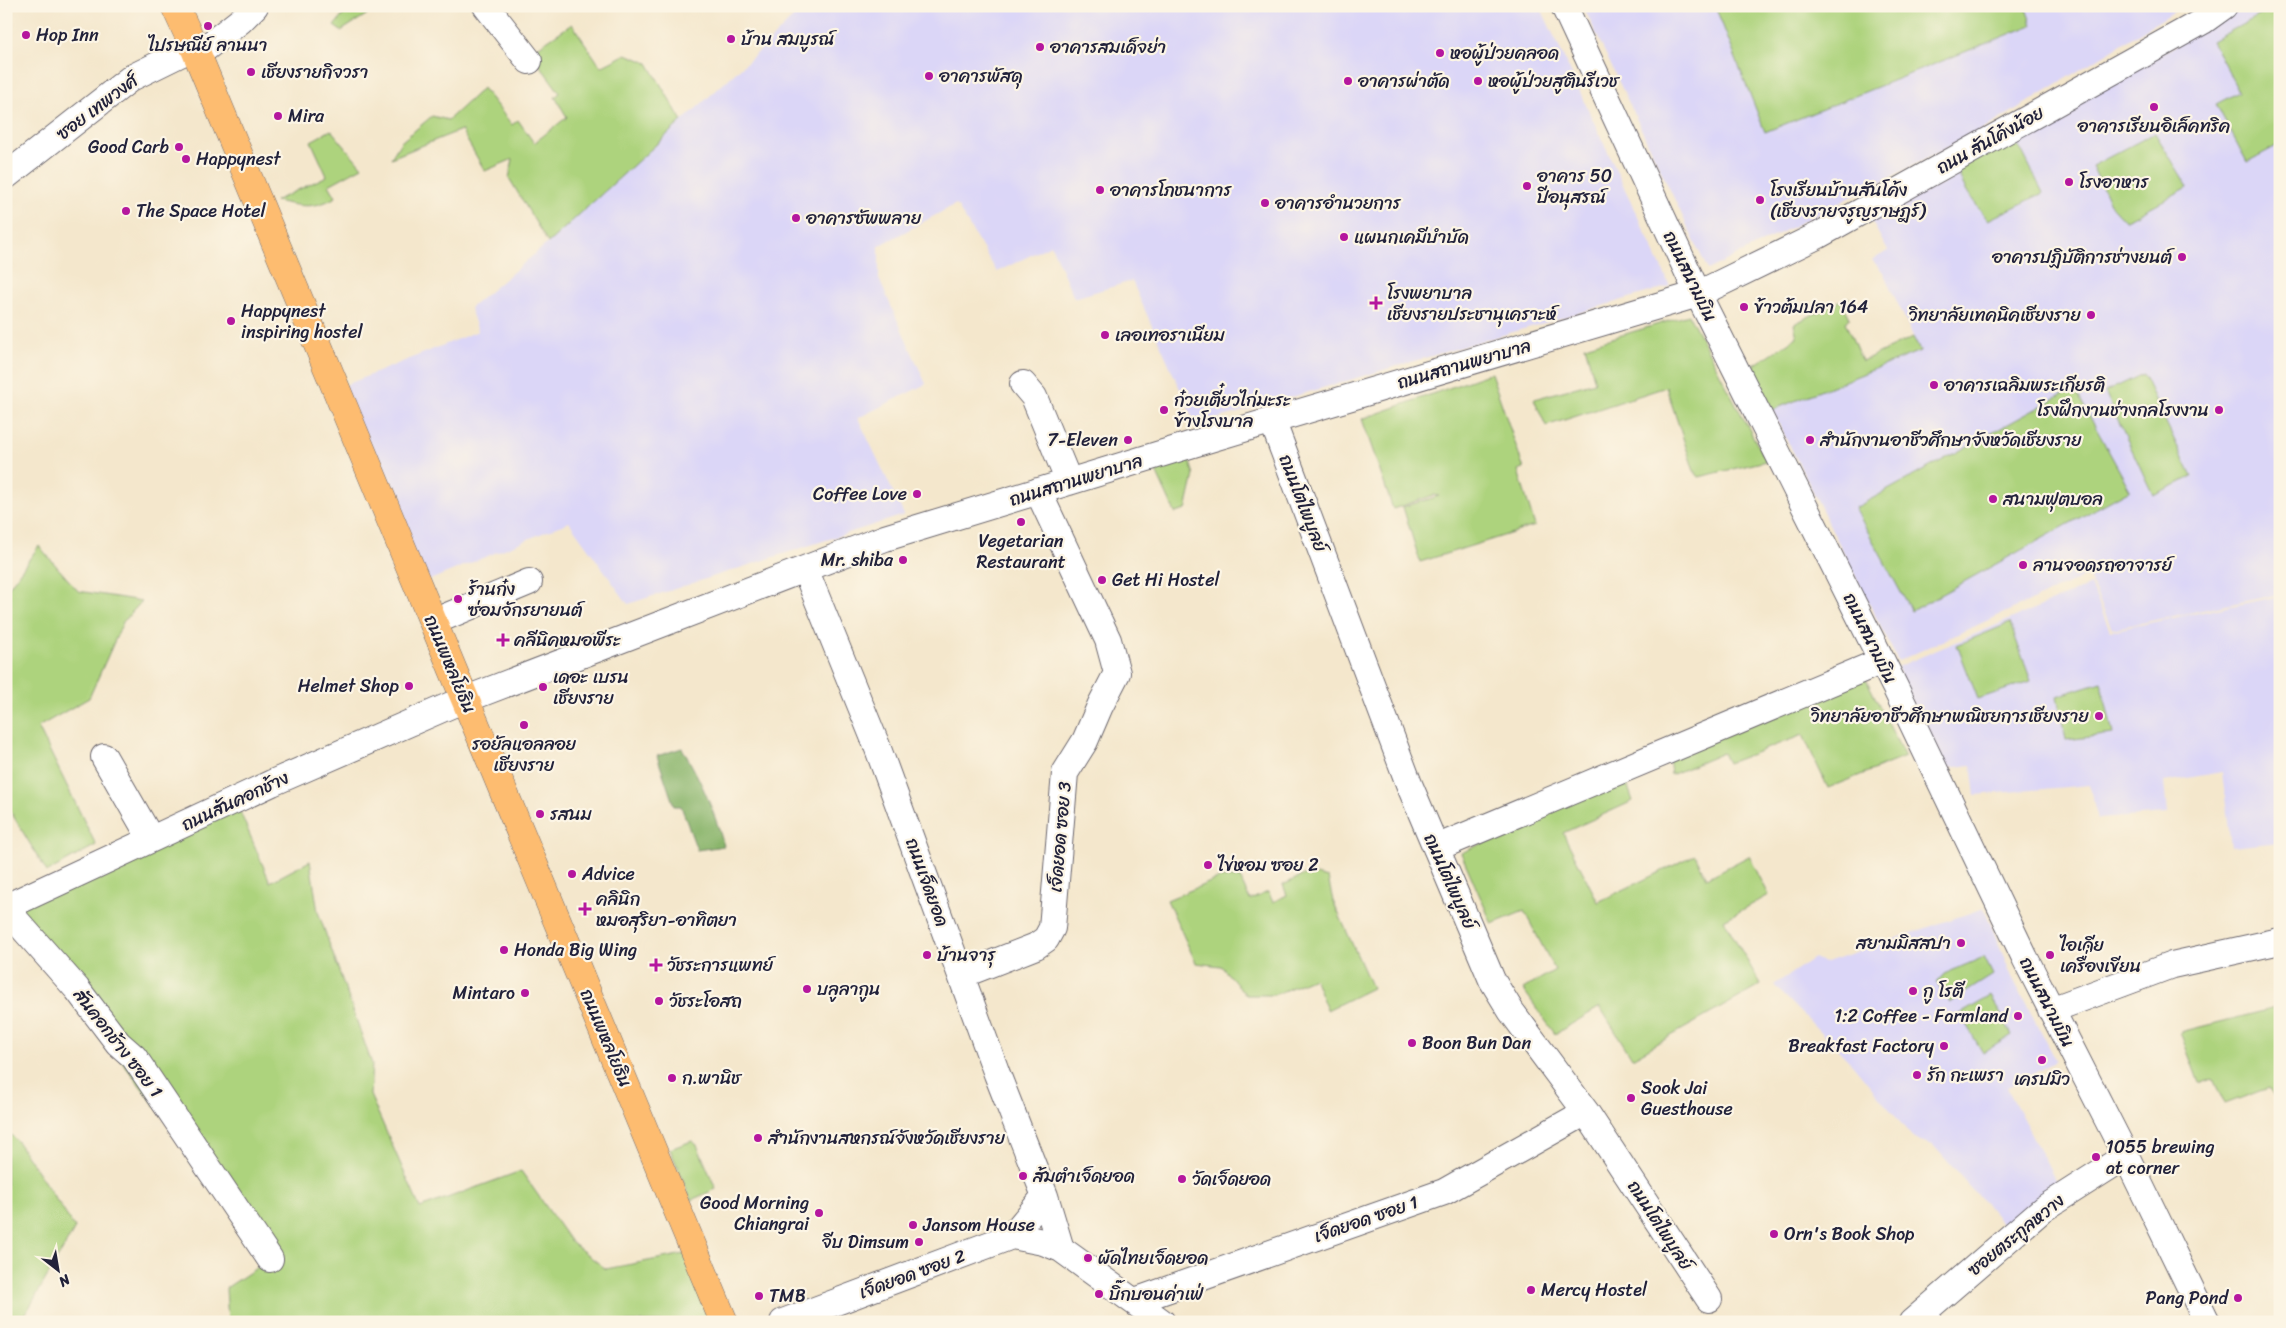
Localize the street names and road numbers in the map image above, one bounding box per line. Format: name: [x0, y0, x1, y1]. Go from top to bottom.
street label: ซอย เทพวงศ์: [49, 64, 147, 149]
street label: ถนน สันโค้งน้อย: [1930, 97, 2050, 183]
street label: ถนนสนามบิน: [1654, 225, 1726, 327]
street label: ถนนสถานพยาบาล: [1393, 329, 1535, 398]
street label: ถนนสถานพยาบาล: [1005, 444, 1147, 516]
street label: ถนนโตไพบูลย์: [1270, 449, 1337, 559]
street label: ถนนสนามบิน: [1834, 587, 1906, 689]
street label: ถนนพหลโยธิน: [415, 609, 485, 719]
street label: ถนนสันคอกช้าง: [176, 762, 295, 840]
street label: เจ็ดยอด ซอย 3: [1039, 780, 1081, 894]
street label: ถนนโตไพบูลย์: [1415, 828, 1487, 937]
street label: ถนนเจ็ดยอด: [896, 833, 958, 931]
street label: ถนนสนามบิน: [2010, 951, 2084, 1053]
street label: สันคอกช้าง ซอย 1: [64, 980, 171, 1105]
street label: ถนนพหลโยธิน: [571, 983, 641, 1093]
street label: ถนนโตไพบูลย์: [1619, 1173, 1703, 1279]
street label: ซอยตระกูลหวาง: [1960, 1185, 2072, 1284]
street label: เจ็ดยอด ซอย 1: [1309, 1186, 1423, 1252]
street label: เจ็ดยอด ซอย 2: [854, 1240, 970, 1308]

